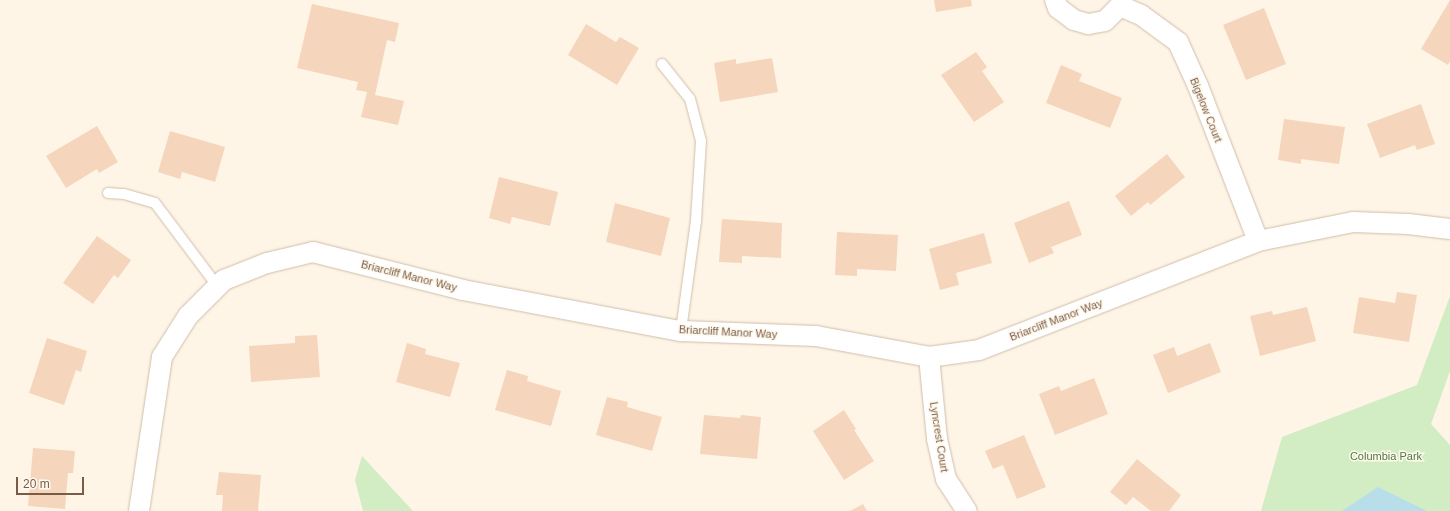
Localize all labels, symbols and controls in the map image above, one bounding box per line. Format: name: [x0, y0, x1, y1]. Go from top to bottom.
street label: Bigelow Court: [1187, 76, 1225, 144]
street label: Briarcliff Manor Way: [360, 258, 458, 294]
street label: Briarcliff Manor Way: [1008, 296, 1104, 344]
street label: Briarcliff Manor Way: [679, 323, 777, 341]
street label: Lyncrest Court: [927, 401, 951, 473]
park label: Columbia Park: [1350, 449, 1422, 463]
scale bar: [18, 469, 86, 495]
text: 20 m: [23, 477, 50, 491]

